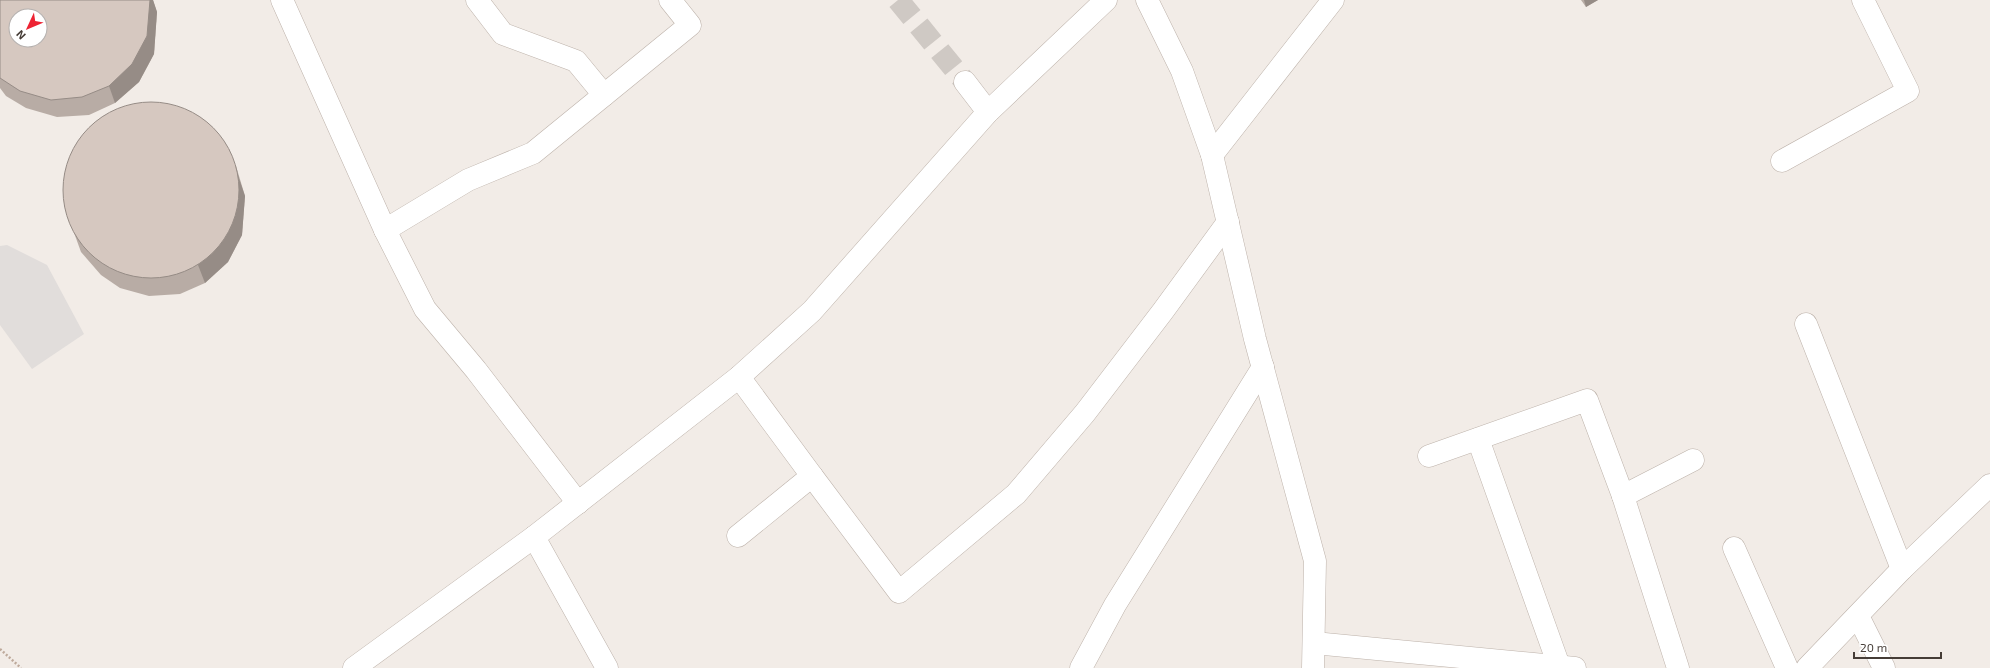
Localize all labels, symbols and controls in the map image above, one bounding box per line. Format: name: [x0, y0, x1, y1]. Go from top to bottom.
north arrow: [8, 8, 48, 48]
text: N: [13, 28, 28, 43]
scale bar: [1854, 634, 1941, 660]
text: 20 m: [1860, 640, 1887, 654]

